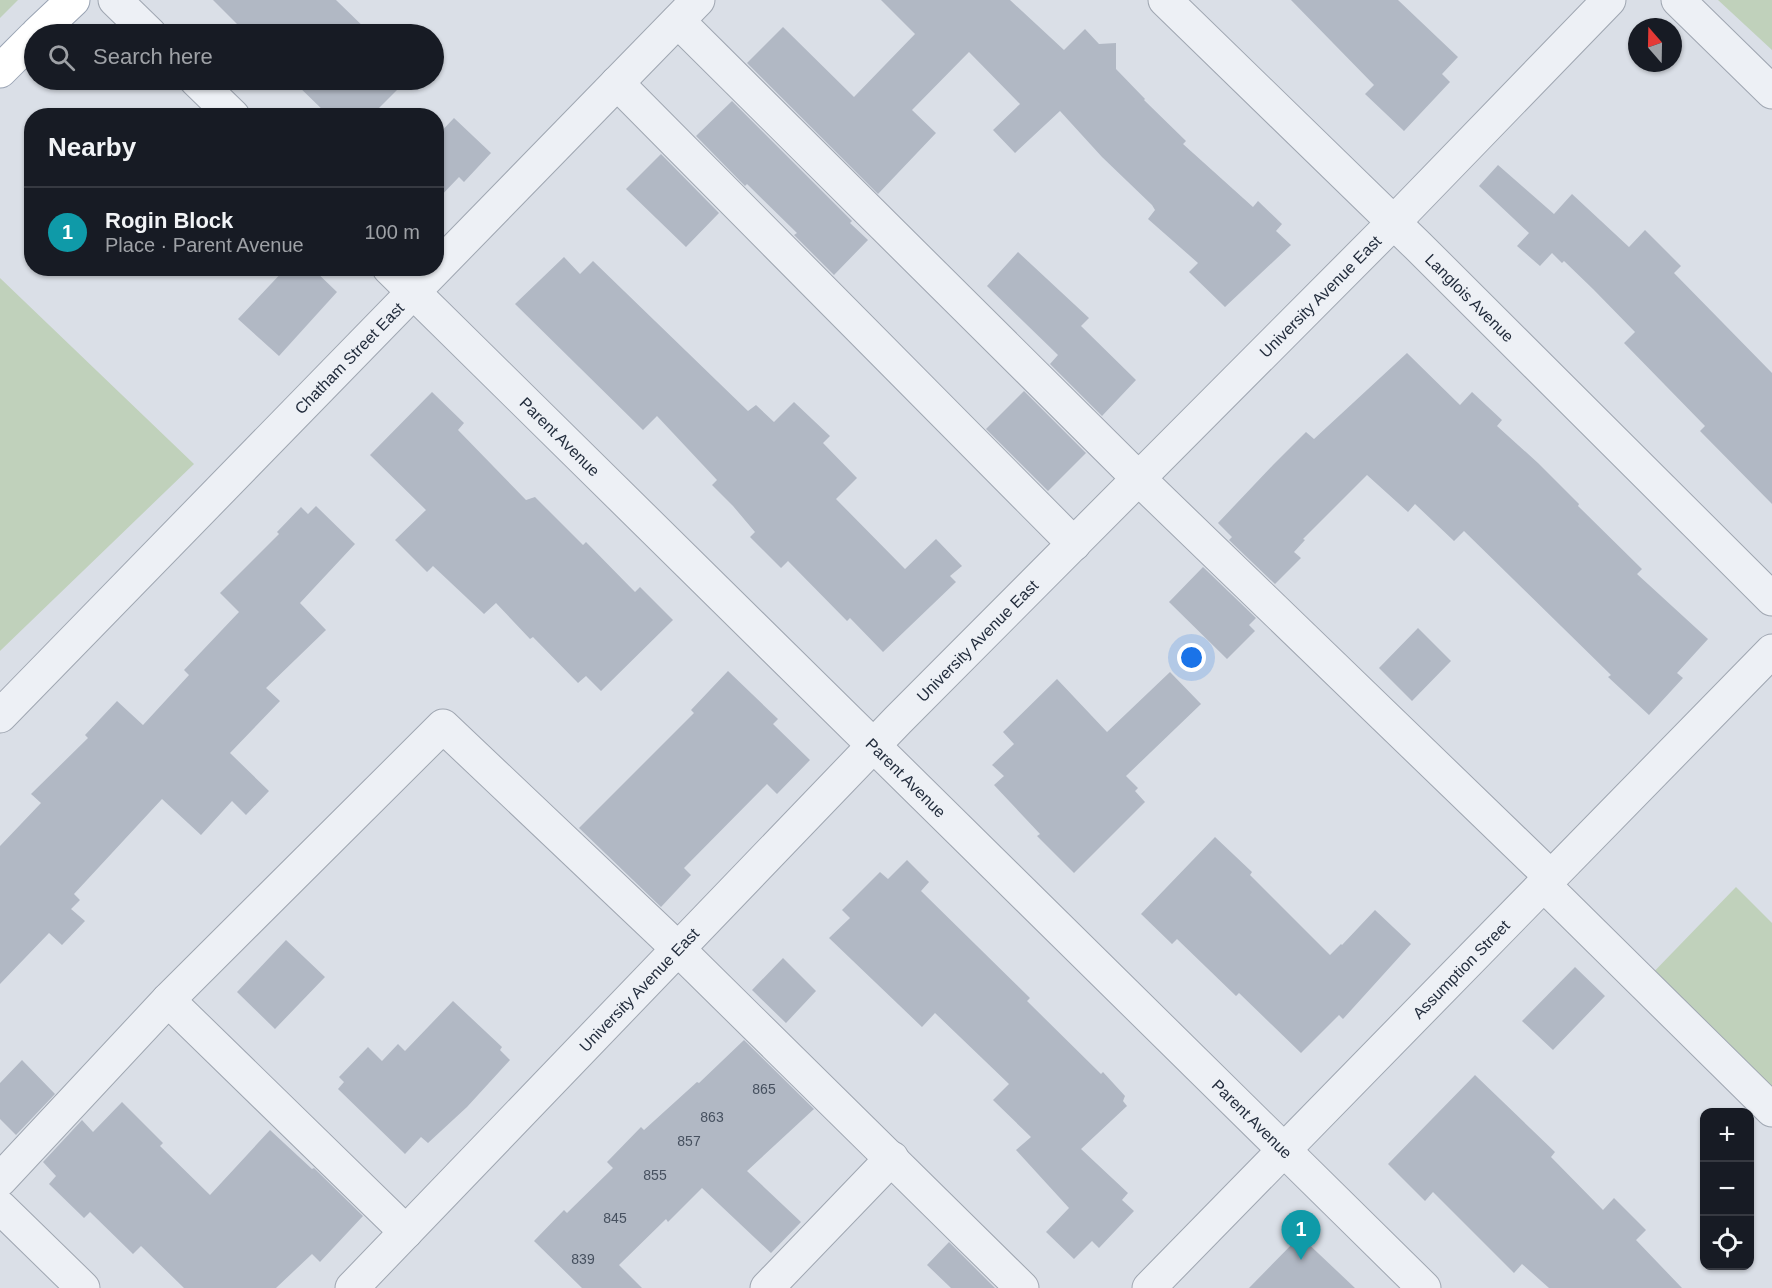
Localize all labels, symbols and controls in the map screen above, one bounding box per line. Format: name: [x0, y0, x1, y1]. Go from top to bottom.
north arrow: [1628, 18, 1682, 72]
search box: [24, 24, 444, 90]
icon: search: [45, 41, 78, 74]
text: Search here: [93, 44, 213, 69]
text: Nearby: [48, 132, 136, 162]
text: Rogin Block: [105, 208, 233, 233]
text: 1: [62, 221, 73, 243]
text: 100 m: [364, 221, 420, 243]
street label: University Avenue East: [1256, 232, 1385, 361]
text: Place · Parent Avenue: [105, 234, 304, 256]
street label: Langlois Avenue: [1422, 251, 1517, 345]
street label: Chatham Street East: [291, 299, 408, 417]
street label: Parent Avenue: [516, 394, 603, 480]
street label: University Avenue East: [913, 576, 1042, 705]
your location: [1177, 643, 1206, 672]
street label: Parent Avenue: [862, 735, 949, 821]
street label: Assumption Street: [1409, 916, 1513, 1022]
street label: University Avenue East: [576, 924, 703, 1055]
street label: Parent Avenue: [1209, 1076, 1295, 1162]
house number: 865: [752, 1081, 776, 1097]
map controls: [1700, 1108, 1754, 1270]
button: +: [1700, 1108, 1754, 1162]
house number: 863: [700, 1109, 724, 1125]
house number: 857: [677, 1133, 701, 1149]
button: −: [1700, 1162, 1754, 1216]
house number: 855: [643, 1167, 667, 1183]
house number: 845: [603, 1210, 627, 1226]
pin: 1: [1282, 1210, 1320, 1260]
button: locate: [1700, 1216, 1754, 1270]
house number: 839: [571, 1251, 595, 1267]

